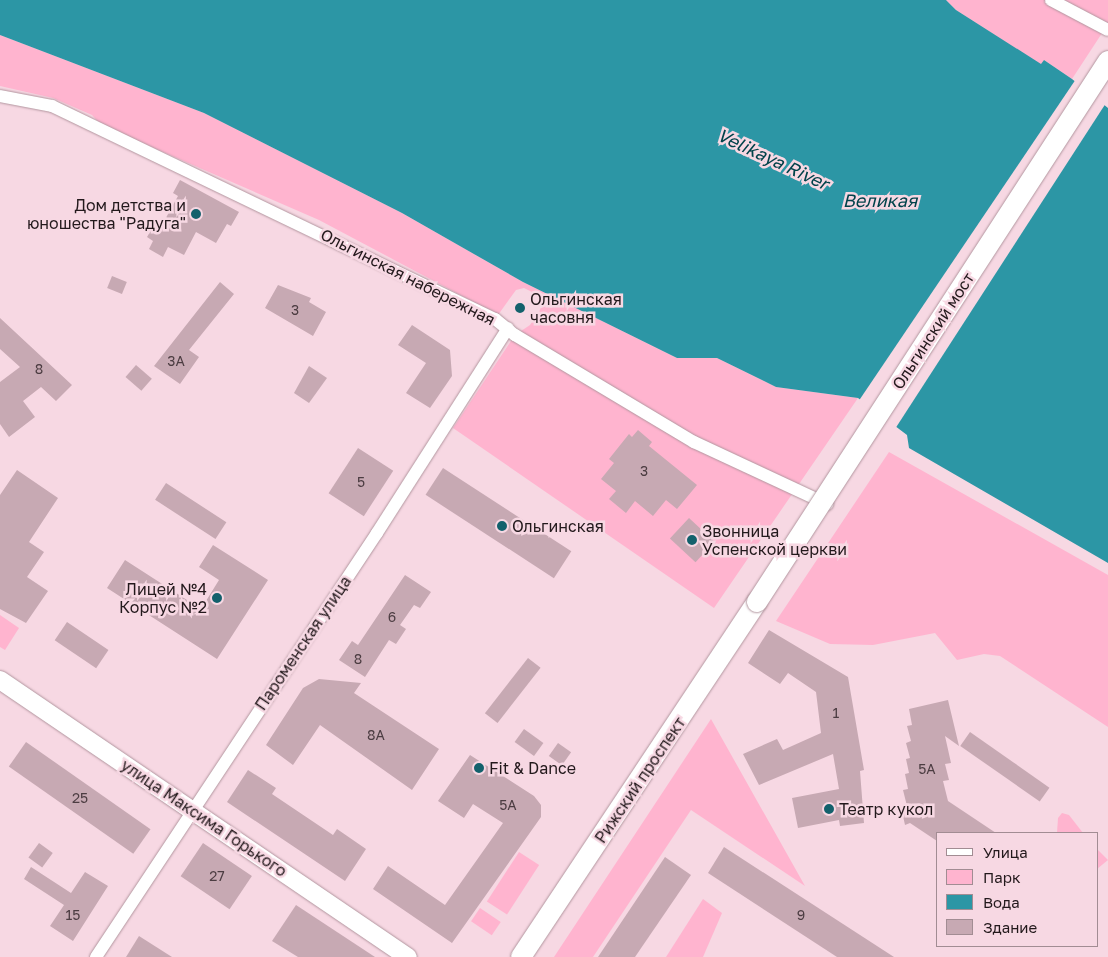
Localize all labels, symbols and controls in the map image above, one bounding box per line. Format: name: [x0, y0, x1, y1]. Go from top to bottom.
water label: Velikaya River: [714, 124, 832, 194]
water label: Великая: [843, 189, 917, 211]
place label: Дом детства и юношества "Радуга": [27, 195, 186, 233]
marker: Дом детства и юношества "Радуга": [190, 208, 202, 220]
street label: Ольгинская набережная: [318, 225, 498, 329]
street label: Ольгинский мост: [888, 269, 978, 393]
place label: Ольгинская часовня: [530, 289, 622, 327]
house number: 3: [291, 302, 299, 318]
marker: Ольгинская часовня: [514, 302, 526, 314]
house number: 3А: [167, 353, 185, 369]
house number: 8: [35, 361, 43, 377]
house number: 3: [640, 463, 648, 479]
house number: 5: [357, 474, 365, 490]
place label: Ольгинская: [512, 516, 604, 536]
marker: Ольгинская: [496, 520, 508, 532]
place label: Звонница Успенской церкви: [702, 521, 847, 559]
marker: Звонница Успенской церкви: [686, 534, 698, 546]
street label: Пароменская улица: [251, 572, 355, 714]
place label: Лицей №4 Корпус №2: [119, 579, 207, 617]
marker: Лицей №4 Корпус №2: [211, 592, 223, 604]
house number: 6: [388, 609, 396, 625]
house number: 8: [354, 651, 362, 667]
house number: 1: [833, 705, 839, 721]
street label: Рижский проспект: [591, 713, 689, 847]
house number: 8А: [367, 727, 385, 743]
street label: улица Максима Горького: [117, 755, 291, 881]
place label: Fit & Dance: [489, 758, 576, 778]
house number: 5А: [918, 761, 936, 777]
marker: Fit & Dance: [473, 762, 485, 774]
house number: 25: [72, 790, 88, 806]
house number: 5А: [499, 797, 517, 813]
place label: Театр кукол: [839, 799, 933, 819]
marker: Театр кукол: [823, 803, 835, 815]
legend: [936, 832, 1098, 947]
text: Улица: [983, 843, 1028, 861]
house number: 27: [209, 868, 225, 884]
text: Парк: [983, 868, 1021, 886]
text: Вода: [983, 893, 1020, 911]
house number: 15: [66, 907, 80, 923]
house number: 9: [797, 907, 805, 923]
text: Здание: [983, 918, 1037, 936]

